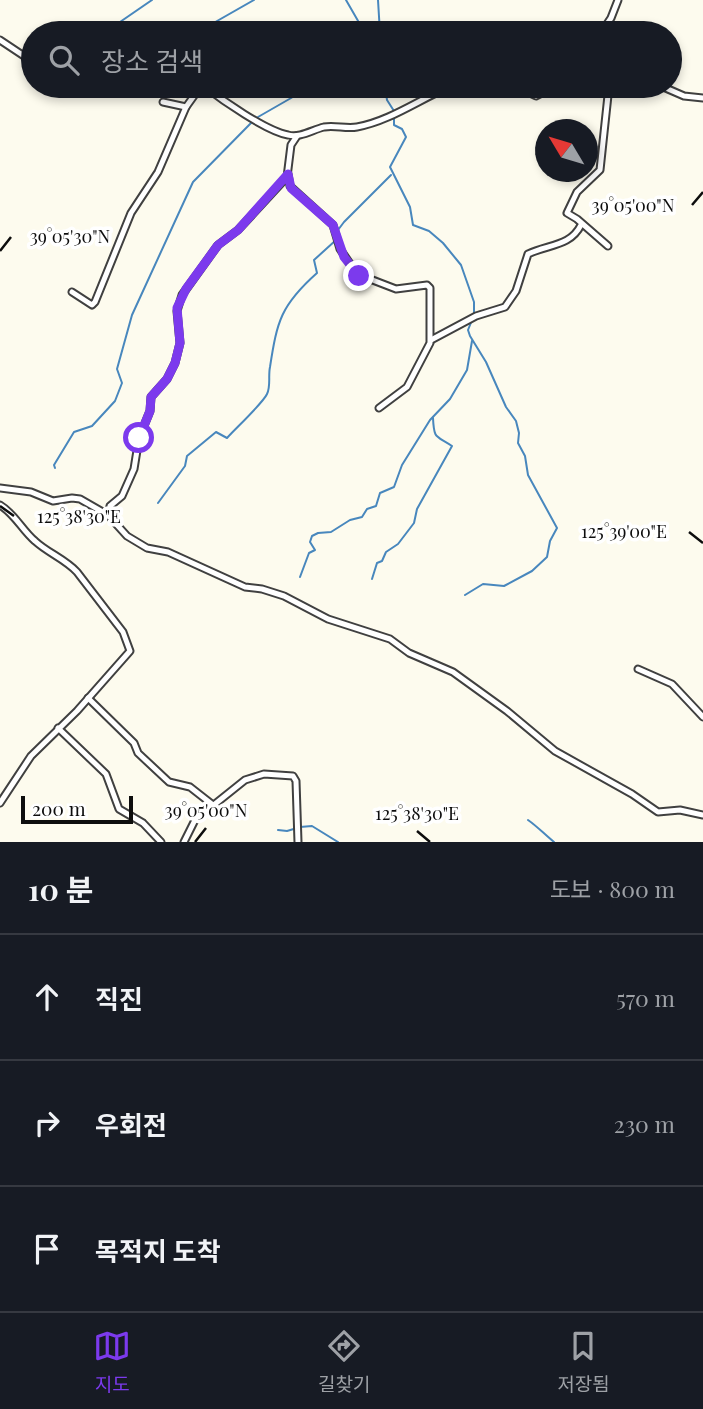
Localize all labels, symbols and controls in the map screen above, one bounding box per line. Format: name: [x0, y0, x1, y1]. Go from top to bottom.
search box: [21, 21, 682, 98]
icon: search: [45, 41, 83, 79]
text: 장소 검색: [101, 43, 203, 78]
north arrow: [535, 119, 598, 182]
text: 39°05'00"N: [592, 193, 675, 217]
text: 39°05'30"N: [30, 224, 111, 248]
route end: [343, 260, 374, 291]
route start: [123, 422, 154, 453]
text: 125°38'30"E: [37, 504, 121, 528]
text: 125°39'00"E: [581, 519, 667, 543]
scale bar: [21, 793, 133, 825]
text: 200 m: [32, 795, 86, 821]
text: 39°05'00"N: [165, 798, 248, 822]
text: 125°38'30"E: [375, 801, 459, 825]
text: 10 분: [28, 869, 93, 909]
text: 도보 · 800 m: [549, 873, 675, 904]
icon: ahead: [28, 978, 66, 1016]
text: 직진: [95, 981, 143, 1016]
text: 570 m: [616, 982, 675, 1013]
icon: right: [28, 1104, 66, 1142]
text: 우회전: [95, 1107, 167, 1142]
text: 230 m: [614, 1108, 675, 1139]
icon: arrive: [28, 1230, 66, 1268]
text: 목적지 도착: [95, 1233, 221, 1268]
tab: 지도: [93, 1327, 131, 1396]
tab: 길찾기: [318, 1327, 370, 1396]
tab: 저장됨: [557, 1327, 610, 1396]

